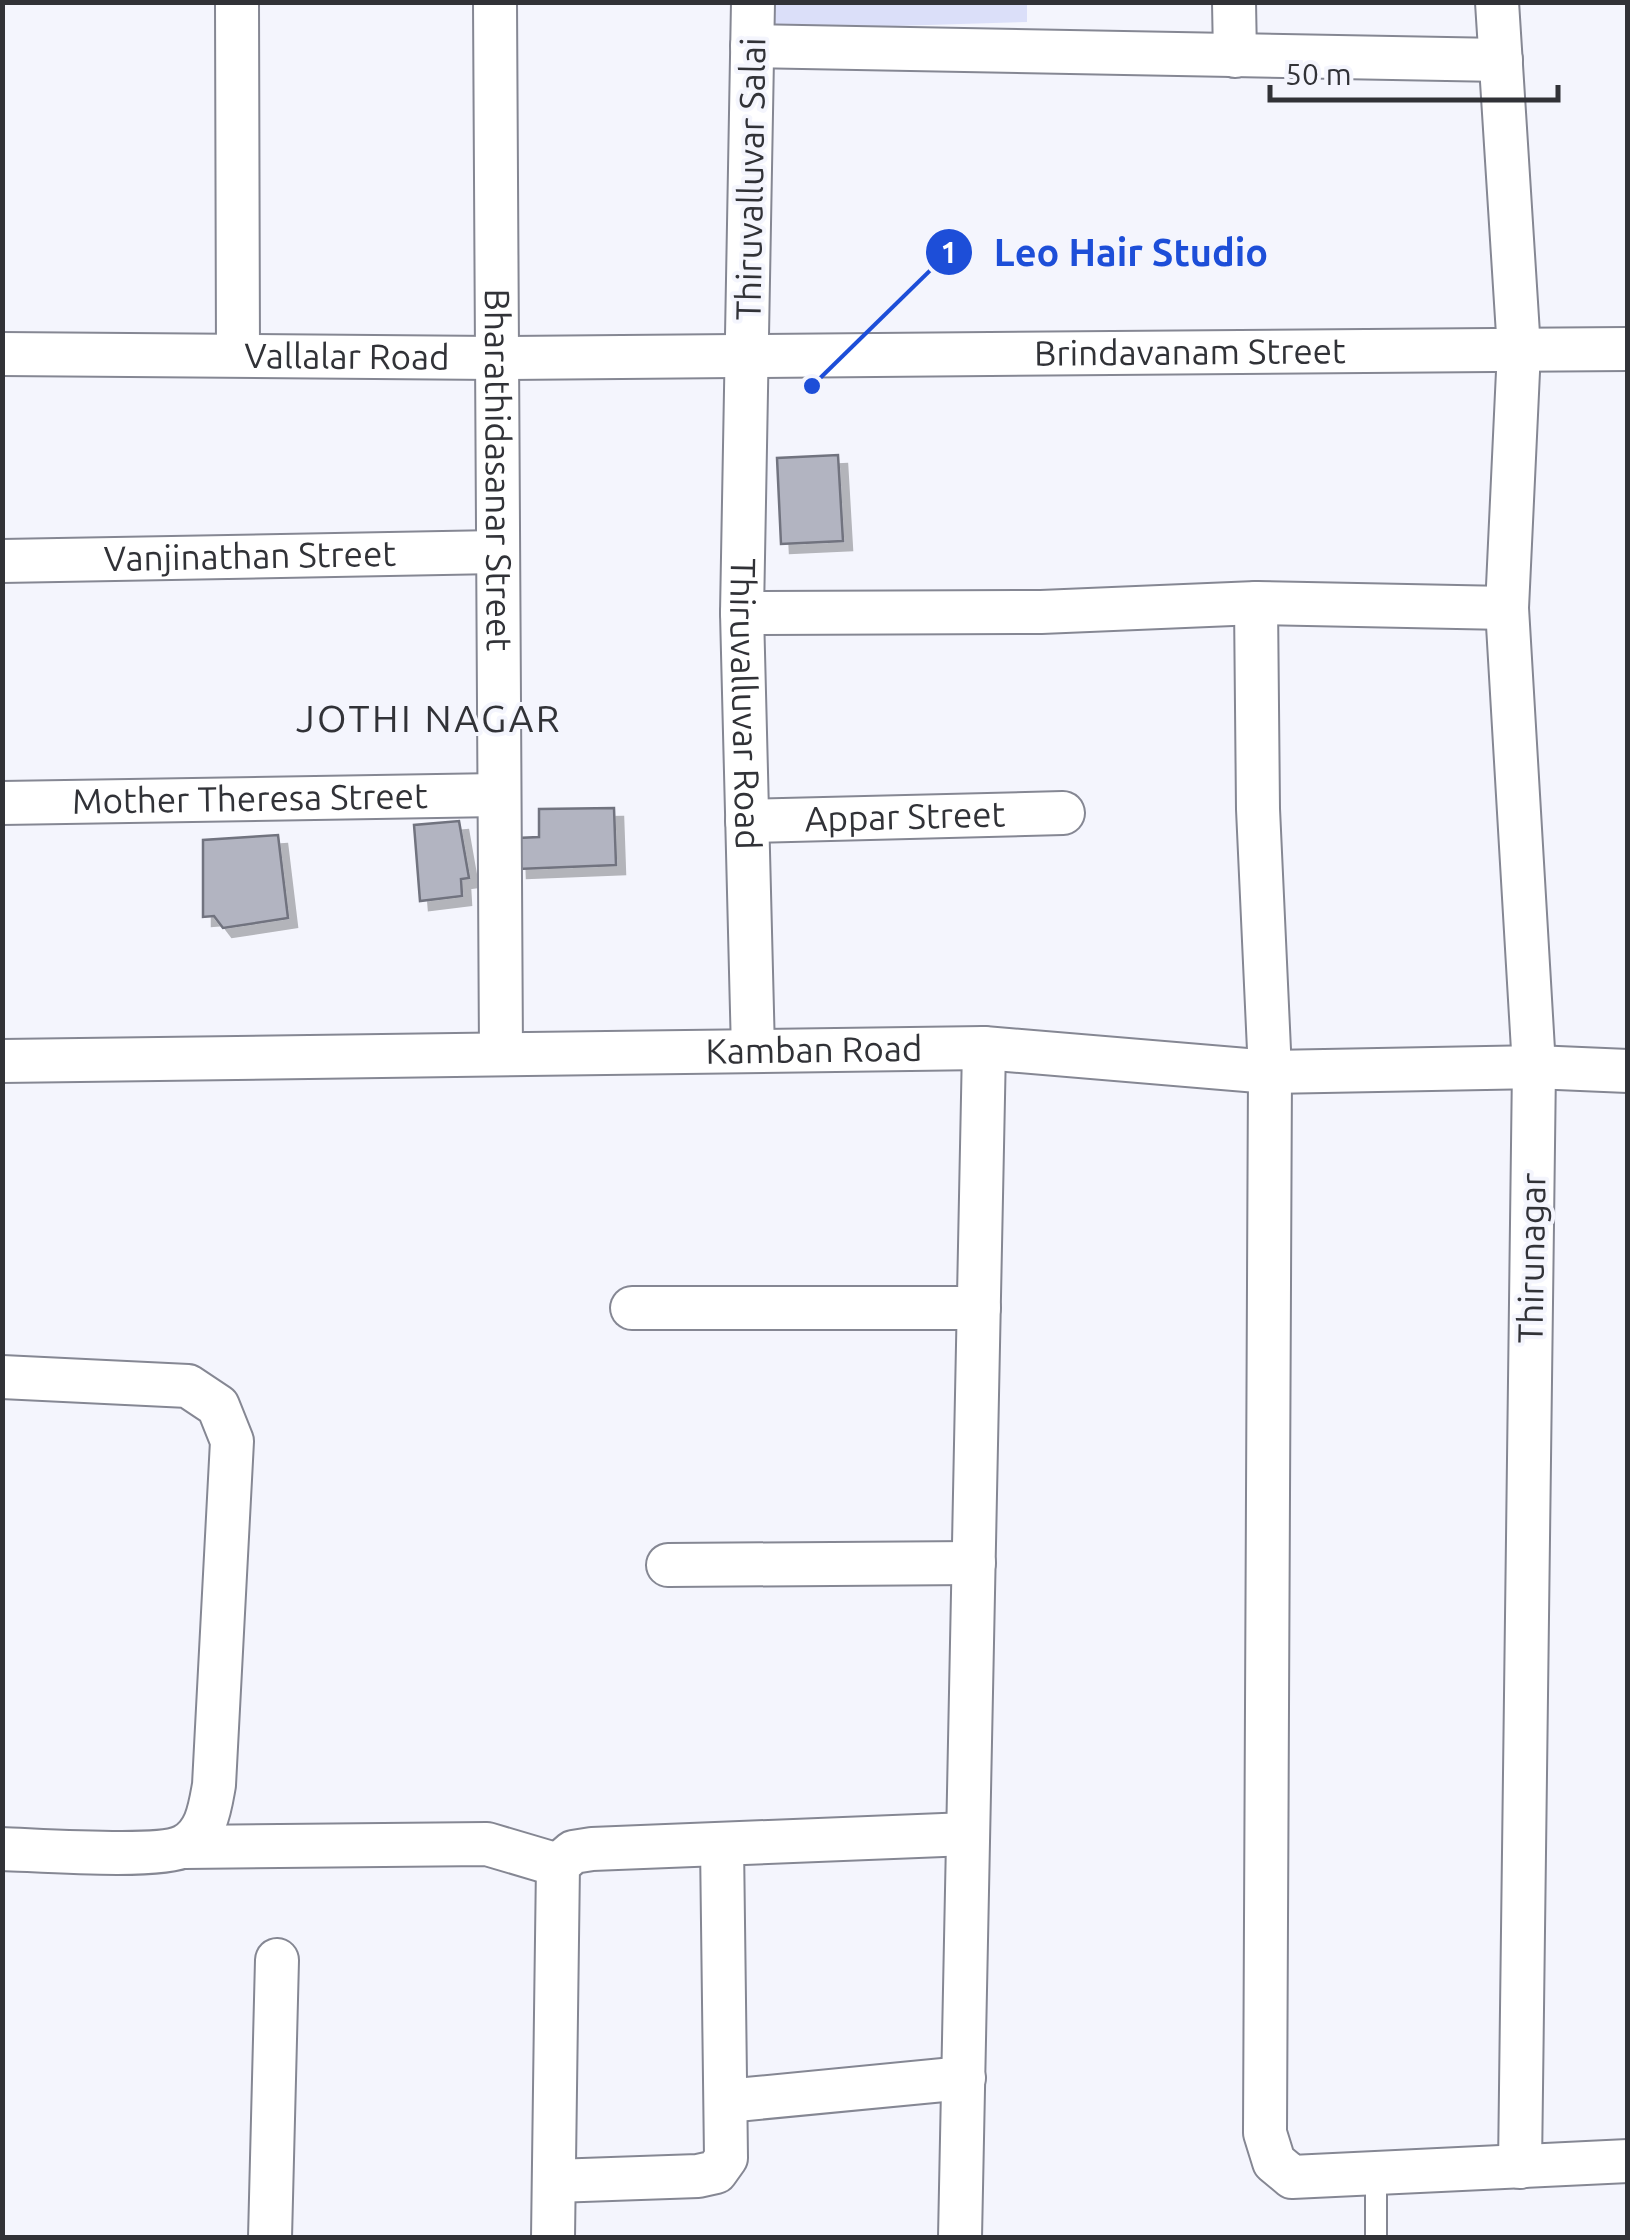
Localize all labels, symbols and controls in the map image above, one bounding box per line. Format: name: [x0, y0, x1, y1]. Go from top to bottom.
street label: Thiruvalluvar Salai: [728, 37, 772, 321]
scale bar: [1270, 40, 1558, 102]
text: 50 m: [1285, 57, 1352, 91]
callout: Leo Hair Studio: [924, 218, 1288, 286]
text: Leo Hair Studio: [994, 231, 1268, 273]
text: 1: [941, 235, 957, 269]
street label: Bharathidasanar Street: [478, 289, 520, 652]
street label: Brindavanam Street: [1034, 330, 1346, 373]
street label: Vallalar Road: [244, 335, 450, 377]
street label: Vanjinathan Street: [103, 533, 397, 578]
street label: Thiruvalluvar Road: [723, 558, 769, 850]
district label: JOTHI NAGAR: [296, 697, 562, 739]
street label: Mother Theresa Street: [72, 775, 428, 821]
street label: Appar Street: [804, 793, 1006, 839]
street label: Kamban Road: [705, 1028, 923, 1071]
street label: Thirunagar: [1510, 1172, 1552, 1344]

